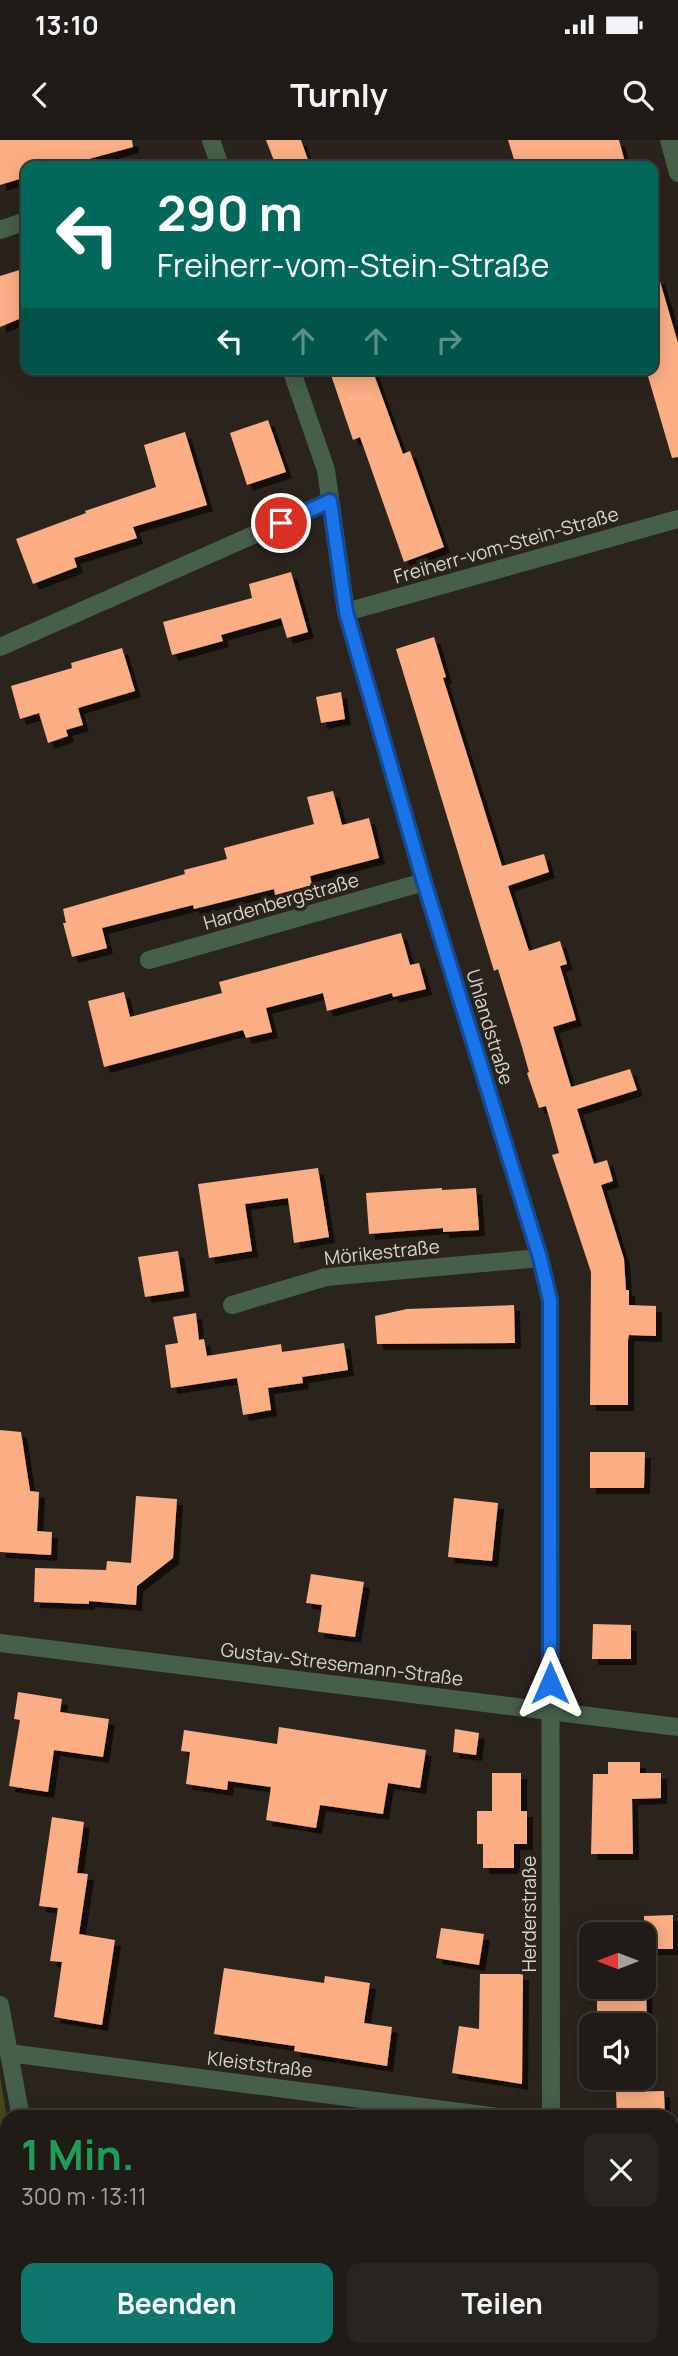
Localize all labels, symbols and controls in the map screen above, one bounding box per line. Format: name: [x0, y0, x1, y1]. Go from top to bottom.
text: 13:10: [35, 7, 99, 43]
text: Turnly: [290, 73, 388, 117]
icon: back: [21, 76, 59, 114]
icon: search: [619, 76, 657, 114]
text: 290 m: [157, 179, 303, 246]
icon: left: [42, 189, 133, 280]
text: Freiherr-vom-Stein-Straße: [157, 243, 549, 287]
icon: left: [211, 322, 249, 360]
icon: ahead: [284, 322, 322, 360]
icon: ahead: [357, 322, 395, 360]
icon: right: [430, 322, 468, 360]
pin: [251, 493, 311, 553]
street label: Freiherr-vom-Stein-Straße: [390, 500, 622, 590]
icon: arrive: [262, 504, 300, 542]
street label: Hardenbergstraße: [200, 866, 362, 936]
street label: Uhlandstraße: [460, 966, 520, 1088]
street label: Mörikestraße: [323, 1233, 441, 1271]
street label: Gustav-Stresemann-Straße: [219, 1636, 465, 1692]
position arrow: [513, 1646, 587, 1720]
street label: Herderstraße: [516, 1856, 542, 1972]
north arrow: [579, 1922, 656, 1998]
map controls: [579, 1922, 656, 2090]
button: sound: [579, 2013, 656, 2090]
street label: Kleiststraße: [206, 2045, 314, 2083]
text: 1 Min.: [21, 2125, 135, 2183]
button: close: [584, 2133, 658, 2207]
text: 300 m · 13:11: [21, 2180, 147, 2212]
button: Beenden: [21, 2263, 333, 2343]
button: Teilen: [347, 2263, 658, 2343]

